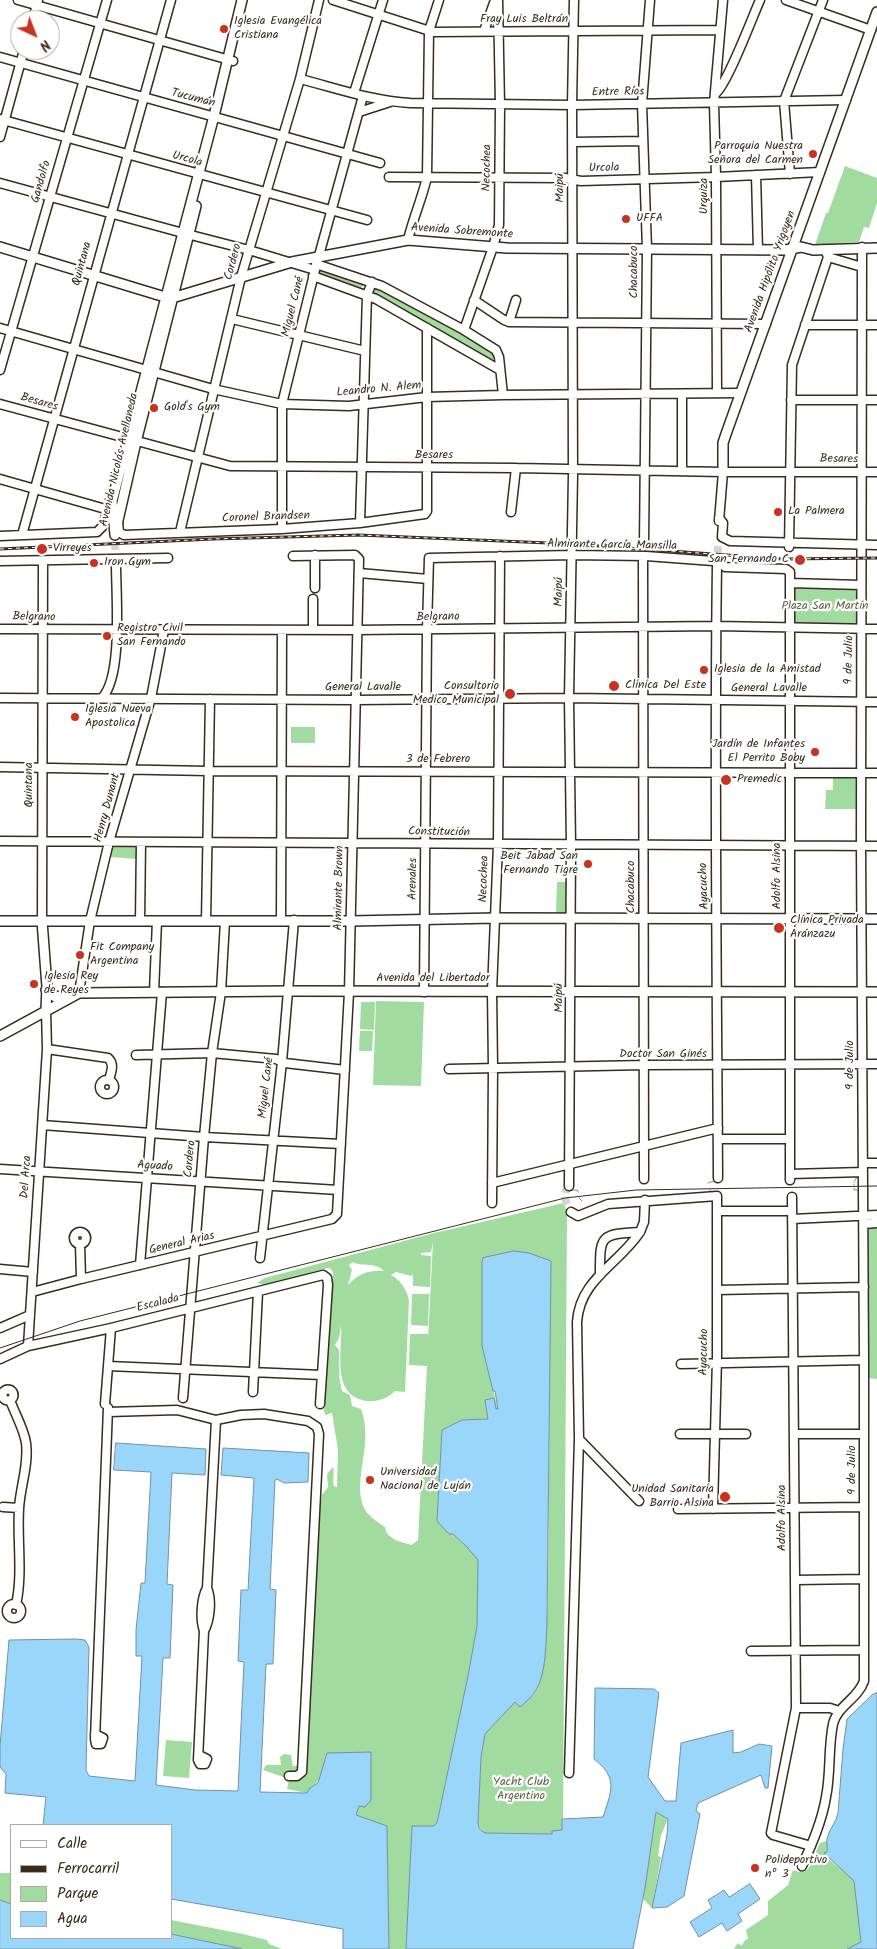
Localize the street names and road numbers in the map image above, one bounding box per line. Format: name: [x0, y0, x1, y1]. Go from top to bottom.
street label: Fray Luis Beltrán: [480, 13, 568, 27]
street label: Entre Ríos: [592, 85, 644, 101]
street label: Tucumán: [169, 87, 217, 111]
street label: Necochea: [480, 144, 496, 192]
street label: Urcola: [170, 149, 204, 171]
street label: Gandolfo: [29, 159, 55, 205]
street label: Urcola: [589, 162, 619, 176]
street label: Maipú: [554, 173, 568, 203]
street label: Urquiza: [698, 178, 712, 214]
street label: Avenida Hipólito Yrigoyen: [742, 209, 800, 335]
street label: Avenida Sobremonte: [410, 221, 514, 243]
street label: Quintana: [70, 240, 96, 288]
street label: Cordero: [222, 242, 246, 282]
street label: Chacabuco: [628, 245, 642, 299]
street label: Miguel Cané: [280, 275, 308, 339]
street label: Leandro N. Alem: [336, 379, 422, 401]
street label: Besares: [19, 391, 59, 415]
street label: Avenida Nicolás Avellaneda: [98, 392, 142, 528]
street label: Besares: [415, 449, 453, 463]
street label: Besares: [820, 452, 858, 468]
street label: Coronel Brandsen: [222, 509, 310, 527]
street label: Almirante García Mansilla: [547, 538, 677, 554]
street label: Maipú: [553, 577, 567, 607]
street label: Belgrano: [12, 610, 56, 626]
street label: Belgrano: [416, 610, 460, 626]
street label: 9 de Julio: [842, 635, 858, 685]
street label: General Lavalle: [325, 681, 401, 695]
street label: General Lavalle: [731, 682, 807, 696]
street label: 3 de Febrero: [406, 753, 470, 767]
street label: Quintana: [23, 762, 37, 808]
street label: Henry Dunant: [92, 772, 124, 844]
street label: Constitución: [408, 825, 470, 841]
street label: Adolfo Alsina: [771, 843, 785, 909]
street label: Almirante Brown: [332, 845, 348, 931]
street label: Necochea: [477, 855, 493, 903]
street label: Arenales: [406, 858, 422, 900]
street label: Chacabuco: [625, 860, 639, 914]
street label: Ayacucho: [697, 862, 713, 910]
street label: Avenida del Libertador: [376, 972, 490, 986]
street label: Maipú: [553, 983, 567, 1013]
street label: 9 de Julio: [844, 1040, 858, 1090]
street label: Doctor San Ginés: [619, 1048, 707, 1062]
street label: Miguel Cané: [256, 1057, 278, 1119]
street label: Cordero: [182, 1140, 200, 1178]
street label: Del Arca: [18, 1155, 36, 1199]
street label: Aguado: [137, 1159, 173, 1175]
street label: General Arias: [148, 1229, 216, 1259]
street label: Escalada: [135, 1292, 181, 1316]
street label: Ayacucho: [697, 1328, 713, 1376]
street label: 9 de Julio: [846, 1445, 860, 1495]
street label: Adolfo Alsina: [776, 1485, 790, 1551]

